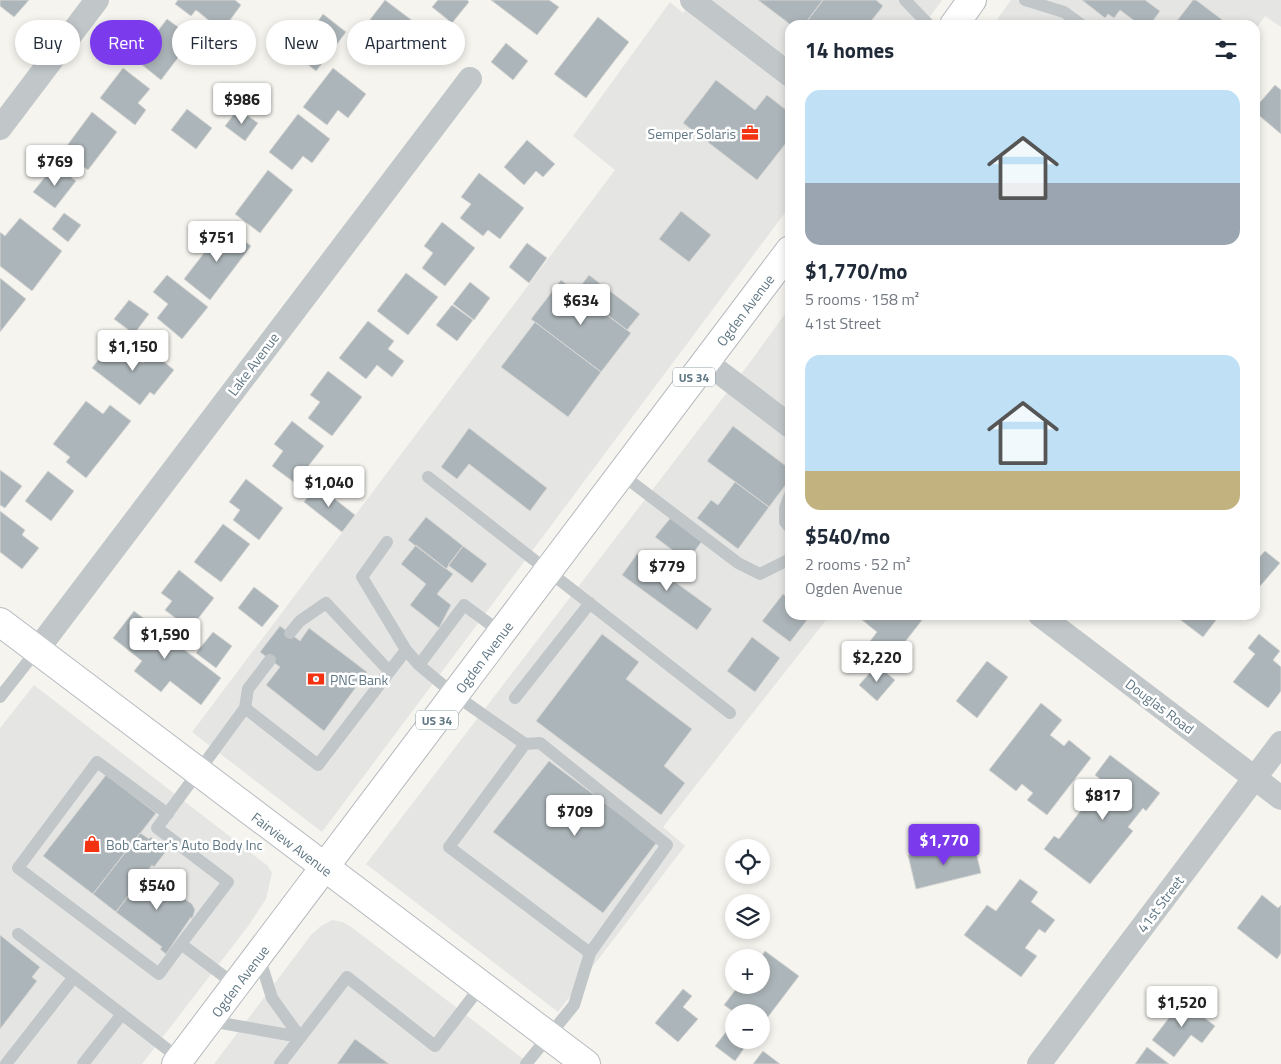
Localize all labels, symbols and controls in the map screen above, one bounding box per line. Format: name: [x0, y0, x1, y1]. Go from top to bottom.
chip: Buy: [15, 20, 80, 65]
chip: Rent: [90, 20, 162, 65]
chip: Filters: [172, 20, 256, 65]
chip: New: [266, 20, 337, 65]
chip: Apartment: [347, 20, 465, 65]
text: 14 homes: [805, 34, 894, 66]
icon: filters: [1212, 36, 1240, 64]
pin: $986: [212, 82, 272, 125]
text: $986: [224, 87, 260, 111]
place label: Semper Solaris: [648, 123, 736, 144]
office icon: Semper Solaris: [740, 123, 760, 143]
icon: home: [978, 123, 1068, 213]
pin: $769: [25, 144, 85, 187]
text: $769: [37, 149, 73, 173]
pin: $751: [187, 220, 247, 263]
text: $751: [199, 225, 235, 249]
text: $1,770/mo: [805, 255, 907, 287]
street label: Ogden Avenue: [711, 270, 779, 350]
pin: $634: [551, 284, 611, 326]
text: 5 rooms · 158 m²: [805, 287, 919, 311]
text: $634: [563, 288, 599, 312]
text: 41st Street: [805, 311, 881, 335]
street label: Lake Avenue: [222, 328, 284, 400]
pin: $1,150: [92, 330, 174, 372]
text: $1,150: [108, 334, 158, 358]
road number: US 34: [673, 368, 715, 387]
icon: home: [978, 388, 1068, 478]
pin: $1,040: [288, 466, 370, 508]
text: $1,040: [304, 470, 354, 494]
text: $540/mo: [805, 520, 890, 552]
pin: $779: [637, 550, 697, 592]
text: 2 rooms · 52 m²: [805, 552, 910, 576]
text: $779: [649, 554, 685, 578]
text: Ogden Avenue: [805, 576, 903, 600]
street label: Ogden Avenue: [450, 617, 518, 697]
pin: $1,590: [124, 618, 206, 660]
text: $1,590: [140, 622, 190, 646]
pin: $2,220: [836, 640, 918, 683]
text: $2,220: [852, 645, 902, 669]
bank icon: PNC Bank: [306, 669, 326, 689]
place label: PNC Bank: [330, 669, 389, 690]
street label: Douglas Road: [1121, 673, 1199, 739]
road number: US 34: [416, 710, 458, 730]
pin: $817: [1073, 778, 1133, 821]
text: $817: [1085, 783, 1121, 807]
pin: $709: [545, 794, 605, 837]
text: $709: [557, 799, 593, 823]
street label: Fairview Avenue: [247, 807, 337, 881]
pin: $1,770: [903, 824, 985, 866]
text: $1,770: [919, 828, 969, 852]
shop icon: Bob Carter's Auto Body Inc: [82, 834, 102, 854]
place label: Bob Carter's Auto Body Inc: [106, 834, 263, 855]
map controls: [725, 839, 770, 1049]
button: locate: [725, 839, 770, 884]
pin: $540: [127, 868, 187, 911]
street label: 41st Street: [1132, 871, 1188, 937]
text: $540: [139, 873, 175, 897]
button: layers: [725, 894, 770, 939]
street label: Ogden Avenue: [206, 941, 274, 1021]
button: +: [725, 949, 770, 994]
pin: $1,520: [1141, 986, 1223, 1028]
text: $1,520: [1157, 990, 1207, 1014]
button: −: [725, 1004, 770, 1049]

